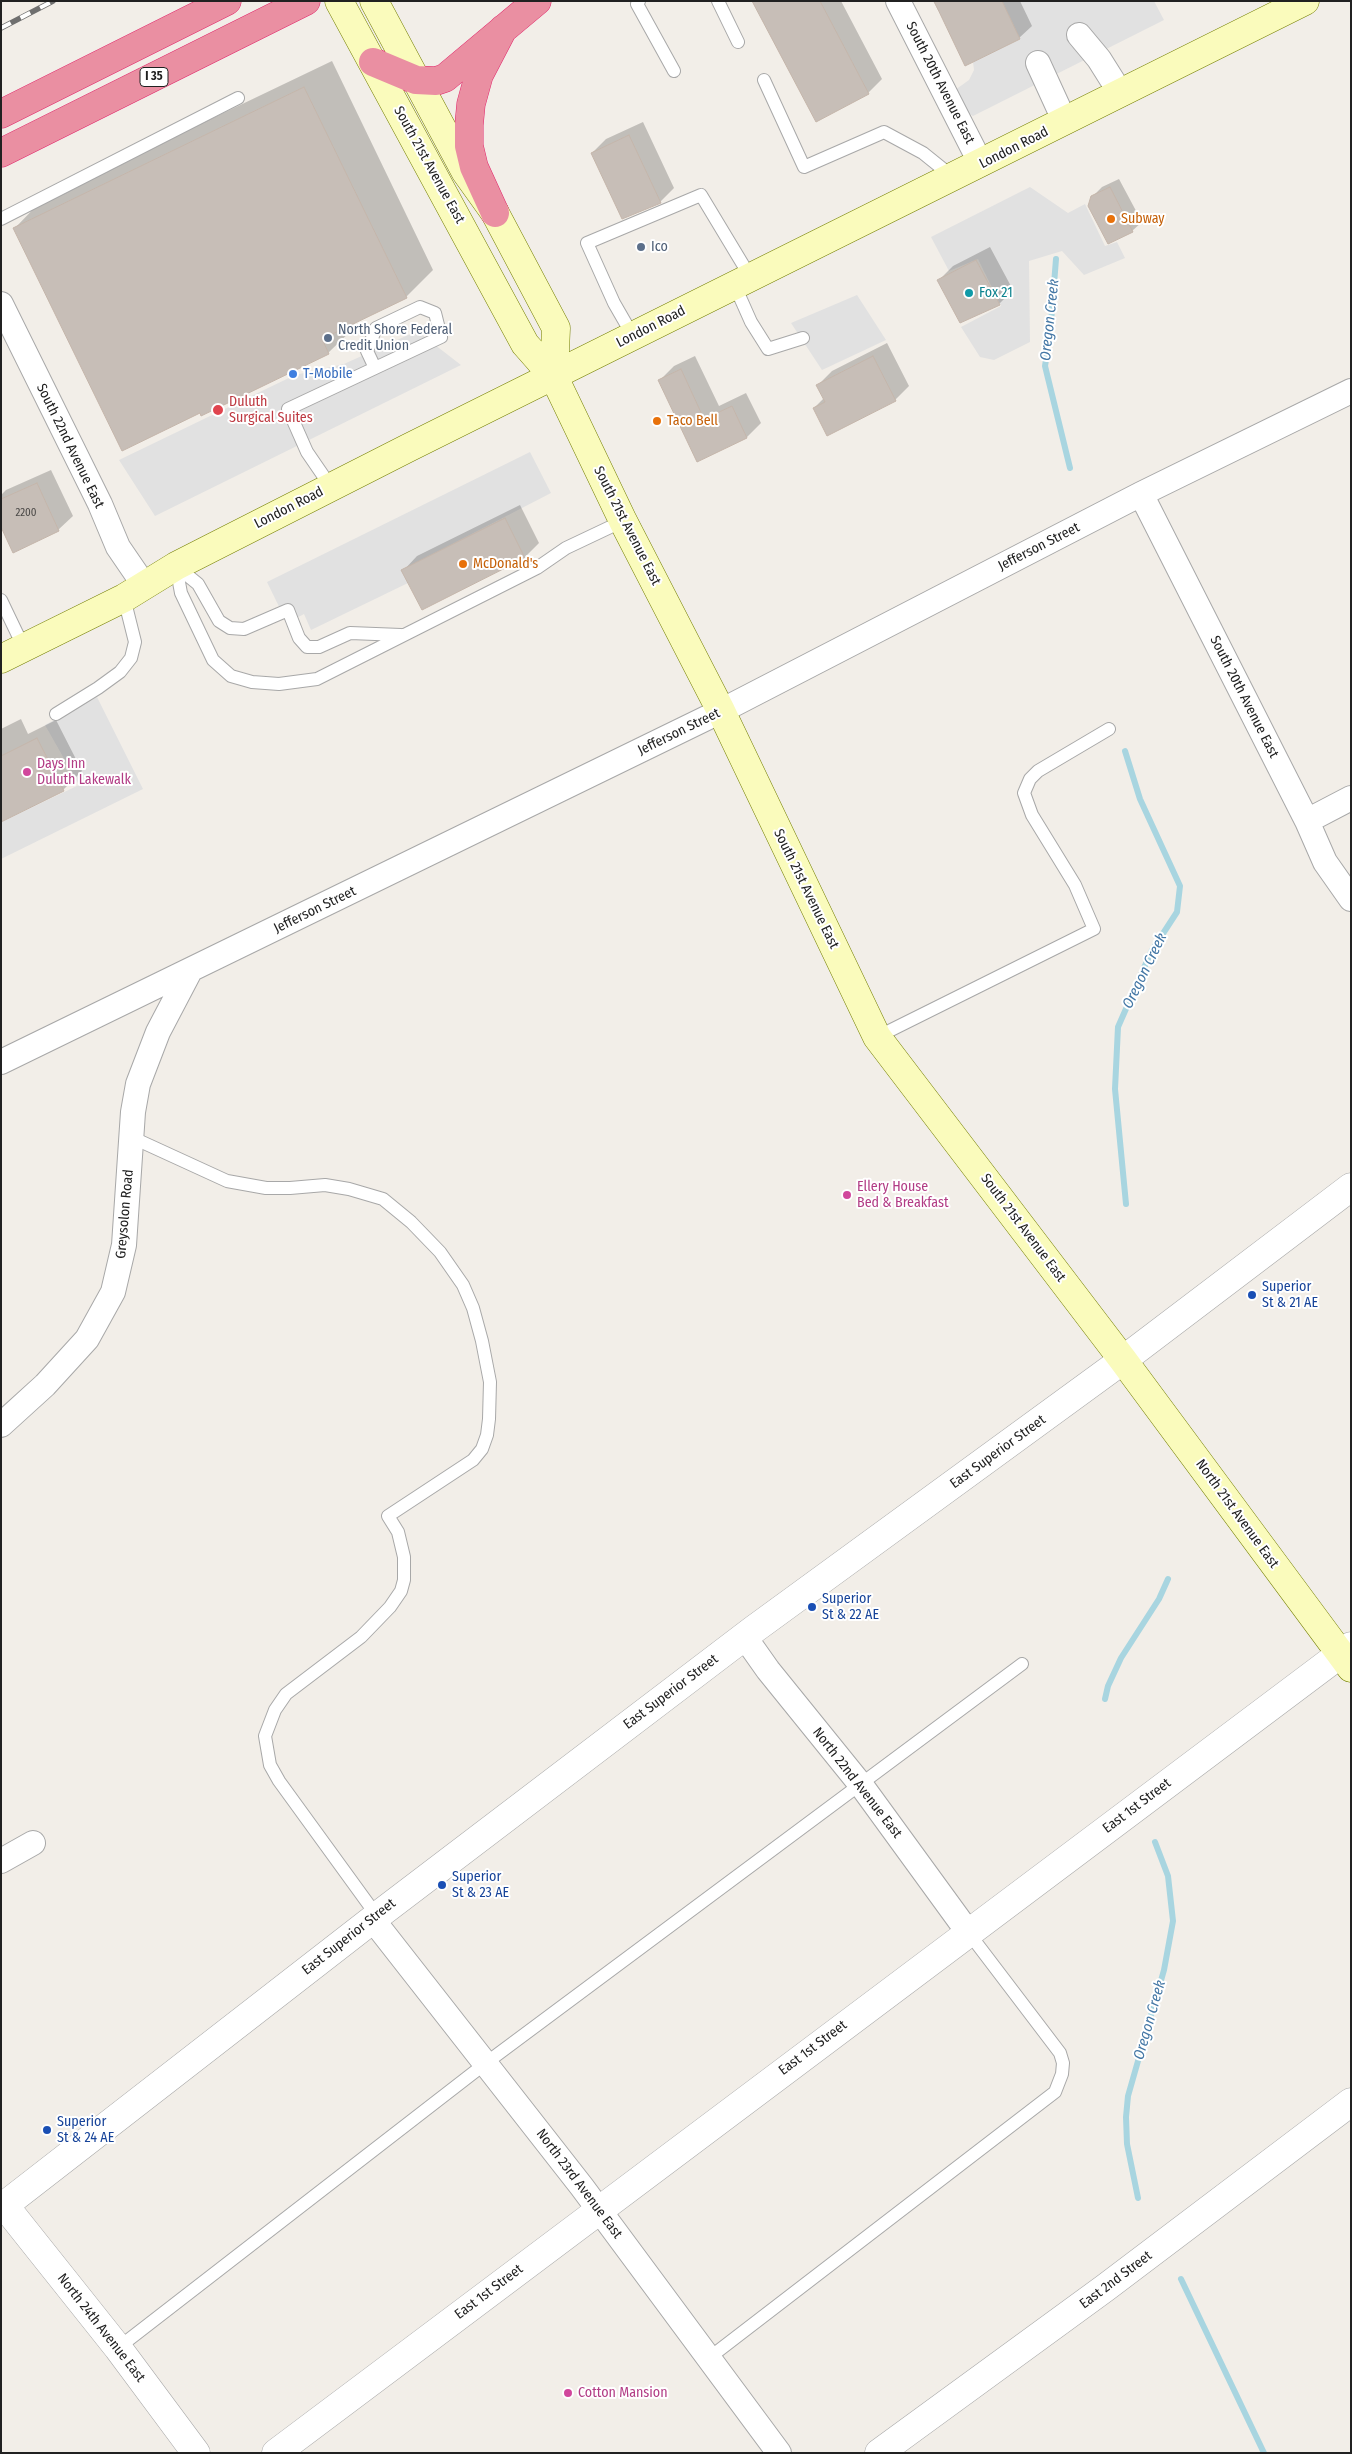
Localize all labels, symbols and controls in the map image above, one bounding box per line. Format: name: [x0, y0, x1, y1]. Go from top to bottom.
street label: South 20th Avenue East: [902, 19, 978, 147]
road number: I 35: [140, 68, 168, 86]
street label: South 21st Avenue East: [390, 104, 468, 226]
street label: London Road: [977, 123, 1051, 173]
place label: Subway: [1121, 211, 1165, 227]
marker: Subway: [1105, 213, 1117, 225]
place label: Ico: [651, 239, 668, 255]
marker: Ico: [635, 241, 647, 253]
water label: Oregon Creek: [1037, 278, 1063, 362]
place label: Fox 21: [979, 285, 1013, 301]
marker: Fox 21: [963, 287, 975, 299]
street label: London Road: [614, 302, 688, 352]
place label: North Shore Federal Credit Union: [338, 322, 452, 354]
marker: North Shore Federal Credit Union: [322, 332, 334, 344]
place label: T-Mobile: [303, 366, 353, 382]
marker: T-Mobile: [287, 368, 299, 380]
street label: South 22nd Avenue East: [33, 381, 107, 511]
place label: Duluth Surgical Suites: [229, 394, 313, 427]
marker: Duluth Surgical Suites: [211, 403, 225, 417]
place label: Taco Bell: [667, 413, 718, 429]
marker: Taco Bell: [651, 415, 663, 427]
street label: South 21st Avenue East: [590, 464, 664, 588]
street label: London Road: [252, 483, 326, 533]
house number: 2200: [15, 506, 37, 520]
street label: Jefferson Street: [995, 519, 1083, 575]
place label: McDonald's: [473, 556, 538, 572]
marker: McDonald's: [457, 558, 469, 570]
street label: South 20th Avenue East: [1206, 633, 1282, 761]
street label: Jefferson Street: [635, 705, 723, 759]
place label: Days Inn Duluth Lakewalk: [37, 756, 131, 789]
marker: Days Inn Duluth Lakewalk: [21, 766, 33, 778]
street label: South 21st Avenue East: [770, 826, 842, 952]
street label: Jefferson Street: [271, 883, 359, 937]
water label: Oregon Creek: [1119, 930, 1171, 1012]
street label: Greysolon Road: [113, 1169, 137, 1259]
street label: South 21st Avenue East: [977, 1171, 1069, 1285]
place label: Ellery House Bed & Breakfast: [857, 1179, 949, 1212]
marker: Ellery House Bed & Breakfast: [841, 1189, 853, 1201]
place label: Superior St & 21 AE: [1262, 1279, 1318, 1311]
marker: Superior St & 21 AE: [1246, 1289, 1258, 1301]
street label: East Superior Street: [947, 1412, 1049, 1492]
street label: North 21st Avenue East: [1192, 1456, 1282, 1572]
place label: Superior St & 22 AE: [822, 1591, 879, 1624]
marker: Superior St & 22 AE: [806, 1601, 818, 1613]
street label: East Superior Street: [620, 1651, 722, 1733]
street label: North 22nd Avenue East: [809, 1724, 905, 1842]
street label: East 1st Street: [1100, 1775, 1174, 1837]
place label: Superior St & 23 AE: [452, 1869, 509, 1901]
marker: Superior St & 23 AE: [436, 1879, 448, 1891]
street label: East Superior Street: [299, 1895, 399, 1979]
water label: Oregon Creek: [1130, 1978, 1170, 2062]
street label: East 1st Street: [776, 2017, 850, 2079]
place label: Superior St & 24 AE: [57, 2114, 114, 2146]
marker: Superior St & 24 AE: [41, 2124, 53, 2136]
street label: North 23rd Avenue East: [532, 2126, 626, 2242]
street label: East 2nd Street: [1077, 2247, 1155, 2313]
street label: East 1st Street: [452, 2261, 526, 2323]
street label: North 24th Avenue East: [53, 2270, 149, 2386]
place label: Cotton Mansion: [578, 2385, 668, 2401]
marker: Cotton Mansion: [562, 2387, 574, 2399]

